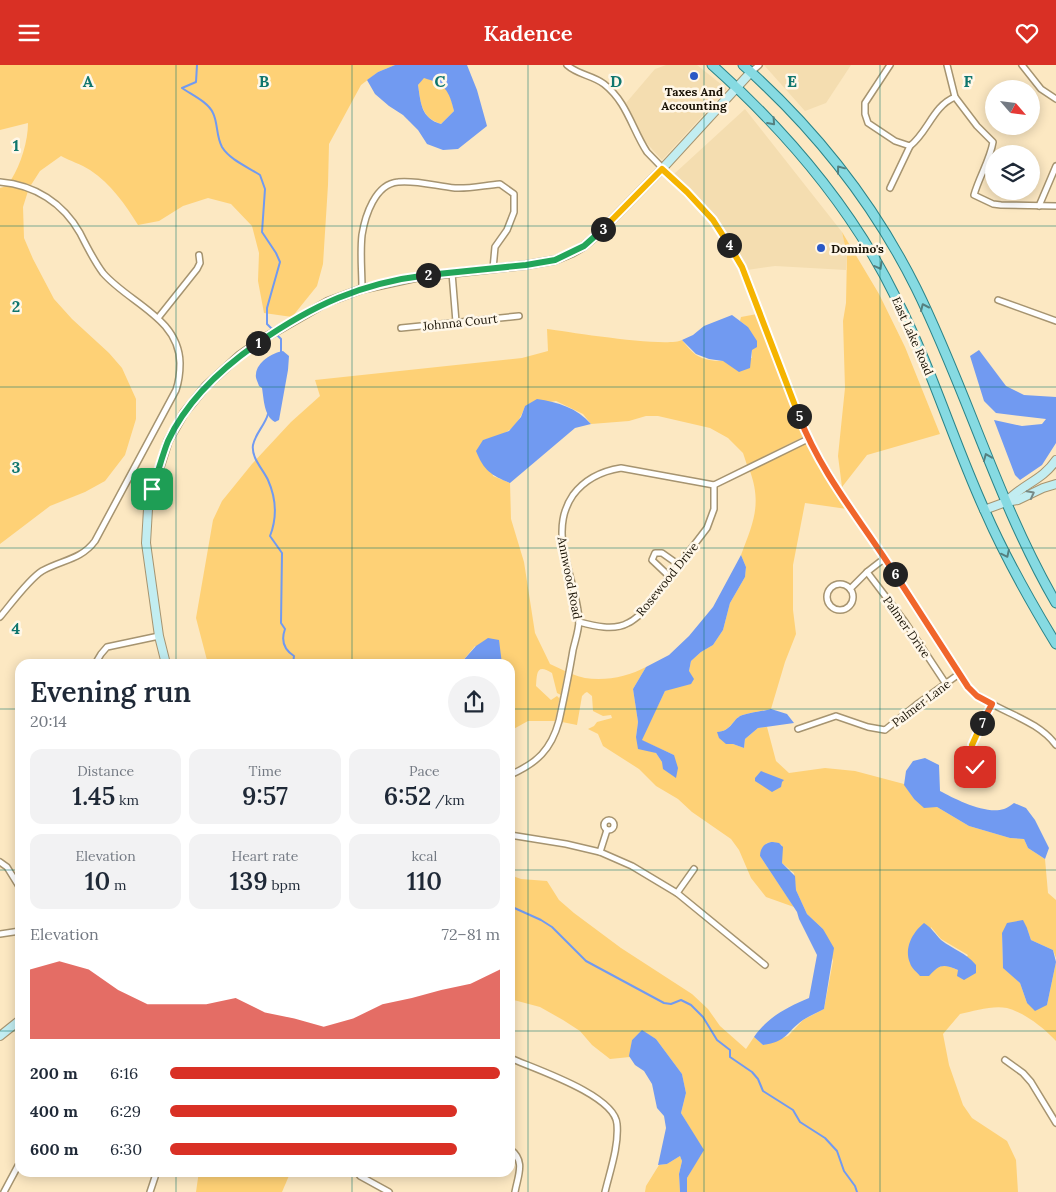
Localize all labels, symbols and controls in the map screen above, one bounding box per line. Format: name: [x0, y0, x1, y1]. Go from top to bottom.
icon: menu: [15, 19, 43, 47]
text: Kadence: [484, 19, 572, 47]
icon: heart: [1013, 19, 1041, 47]
marker: Taxes And Accounting: [688, 70, 700, 82]
text: A: [83, 71, 94, 91]
text: B: [259, 71, 270, 91]
text: C: [434, 71, 446, 91]
text: D: [610, 71, 622, 91]
text: E: [787, 71, 797, 91]
text: F: [963, 71, 973, 91]
north arrow: [985, 80, 1040, 135]
map controls: [985, 80, 1040, 200]
place label: Taxes And Accounting: [661, 84, 728, 113]
one-way arrow: [766, 117, 775, 126]
text: 1: [13, 135, 19, 155]
button: layers: [985, 145, 1040, 200]
one-way arrow: [837, 165, 846, 175]
pin: 3: [590, 217, 616, 241]
text: 3: [600, 220, 607, 238]
pin: 4: [716, 233, 742, 257]
text: 4: [726, 236, 733, 254]
place label: Domino's: [831, 241, 884, 256]
marker: Domino's: [815, 242, 827, 254]
one-way arrow: [873, 261, 883, 270]
pin: 2: [416, 263, 440, 287]
text: 2: [425, 266, 432, 284]
street label: East Lake Road: [889, 294, 937, 378]
text: 2: [12, 296, 20, 316]
one-way arrow: [920, 303, 931, 312]
street label: Johnna Court: [421, 311, 498, 333]
pin: 1: [246, 331, 270, 355]
text: 1: [256, 334, 261, 352]
pin: 5: [786, 403, 812, 429]
text: 5: [796, 407, 803, 425]
one-way arrow: [983, 453, 993, 462]
text: 3: [12, 457, 21, 477]
pin: [131, 468, 173, 510]
icon: arrive: [138, 475, 166, 503]
one-way arrow: [1026, 490, 1035, 500]
street label: Annwood Road: [554, 535, 585, 620]
street label: Rosewood Drive: [633, 539, 702, 619]
one-way arrow: [1000, 549, 1010, 558]
pin: 6: [882, 561, 908, 587]
text: 6: [891, 565, 900, 583]
street label: Palmer Drive: [880, 593, 934, 661]
text: 4: [12, 618, 21, 638]
text: Evening run: [30, 674, 191, 710]
button: share: [448, 676, 500, 728]
street label: Palmer Lane: [889, 676, 954, 730]
text: 20:14: [30, 711, 67, 731]
pin: 7: [970, 711, 994, 735]
text: 7: [979, 714, 986, 732]
pin: [954, 746, 996, 788]
icon: check: [961, 753, 989, 781]
text: Distance: [77, 762, 134, 780]
text: Time: [248, 762, 281, 780]
text: Pace: [409, 762, 440, 780]
text: 1.45: [72, 780, 115, 812]
text: 9:57: [242, 780, 288, 812]
text: 6:52: [384, 780, 431, 812]
text: km: [115, 791, 139, 809]
text: /km: [431, 791, 465, 809]
text: Elevation: [76, 847, 136, 865]
text: Heart rate: [232, 847, 298, 865]
text: kcal: [411, 847, 437, 865]
text: 10: [85, 865, 110, 897]
text: 139: [230, 865, 268, 897]
text: 110: [407, 865, 442, 897]
text: m: [110, 876, 127, 894]
text: bpm: [268, 876, 300, 894]
text: Elevation: [30, 924, 99, 944]
text: 72–81 m: [442, 924, 500, 944]
text: 200 m: [30, 1063, 78, 1083]
text: 6:16: [110, 1063, 138, 1083]
text: 400 m: [30, 1101, 78, 1121]
text: 6:29: [110, 1101, 141, 1121]
text: 600 m: [30, 1139, 78, 1159]
text: 6:30: [110, 1139, 142, 1159]

